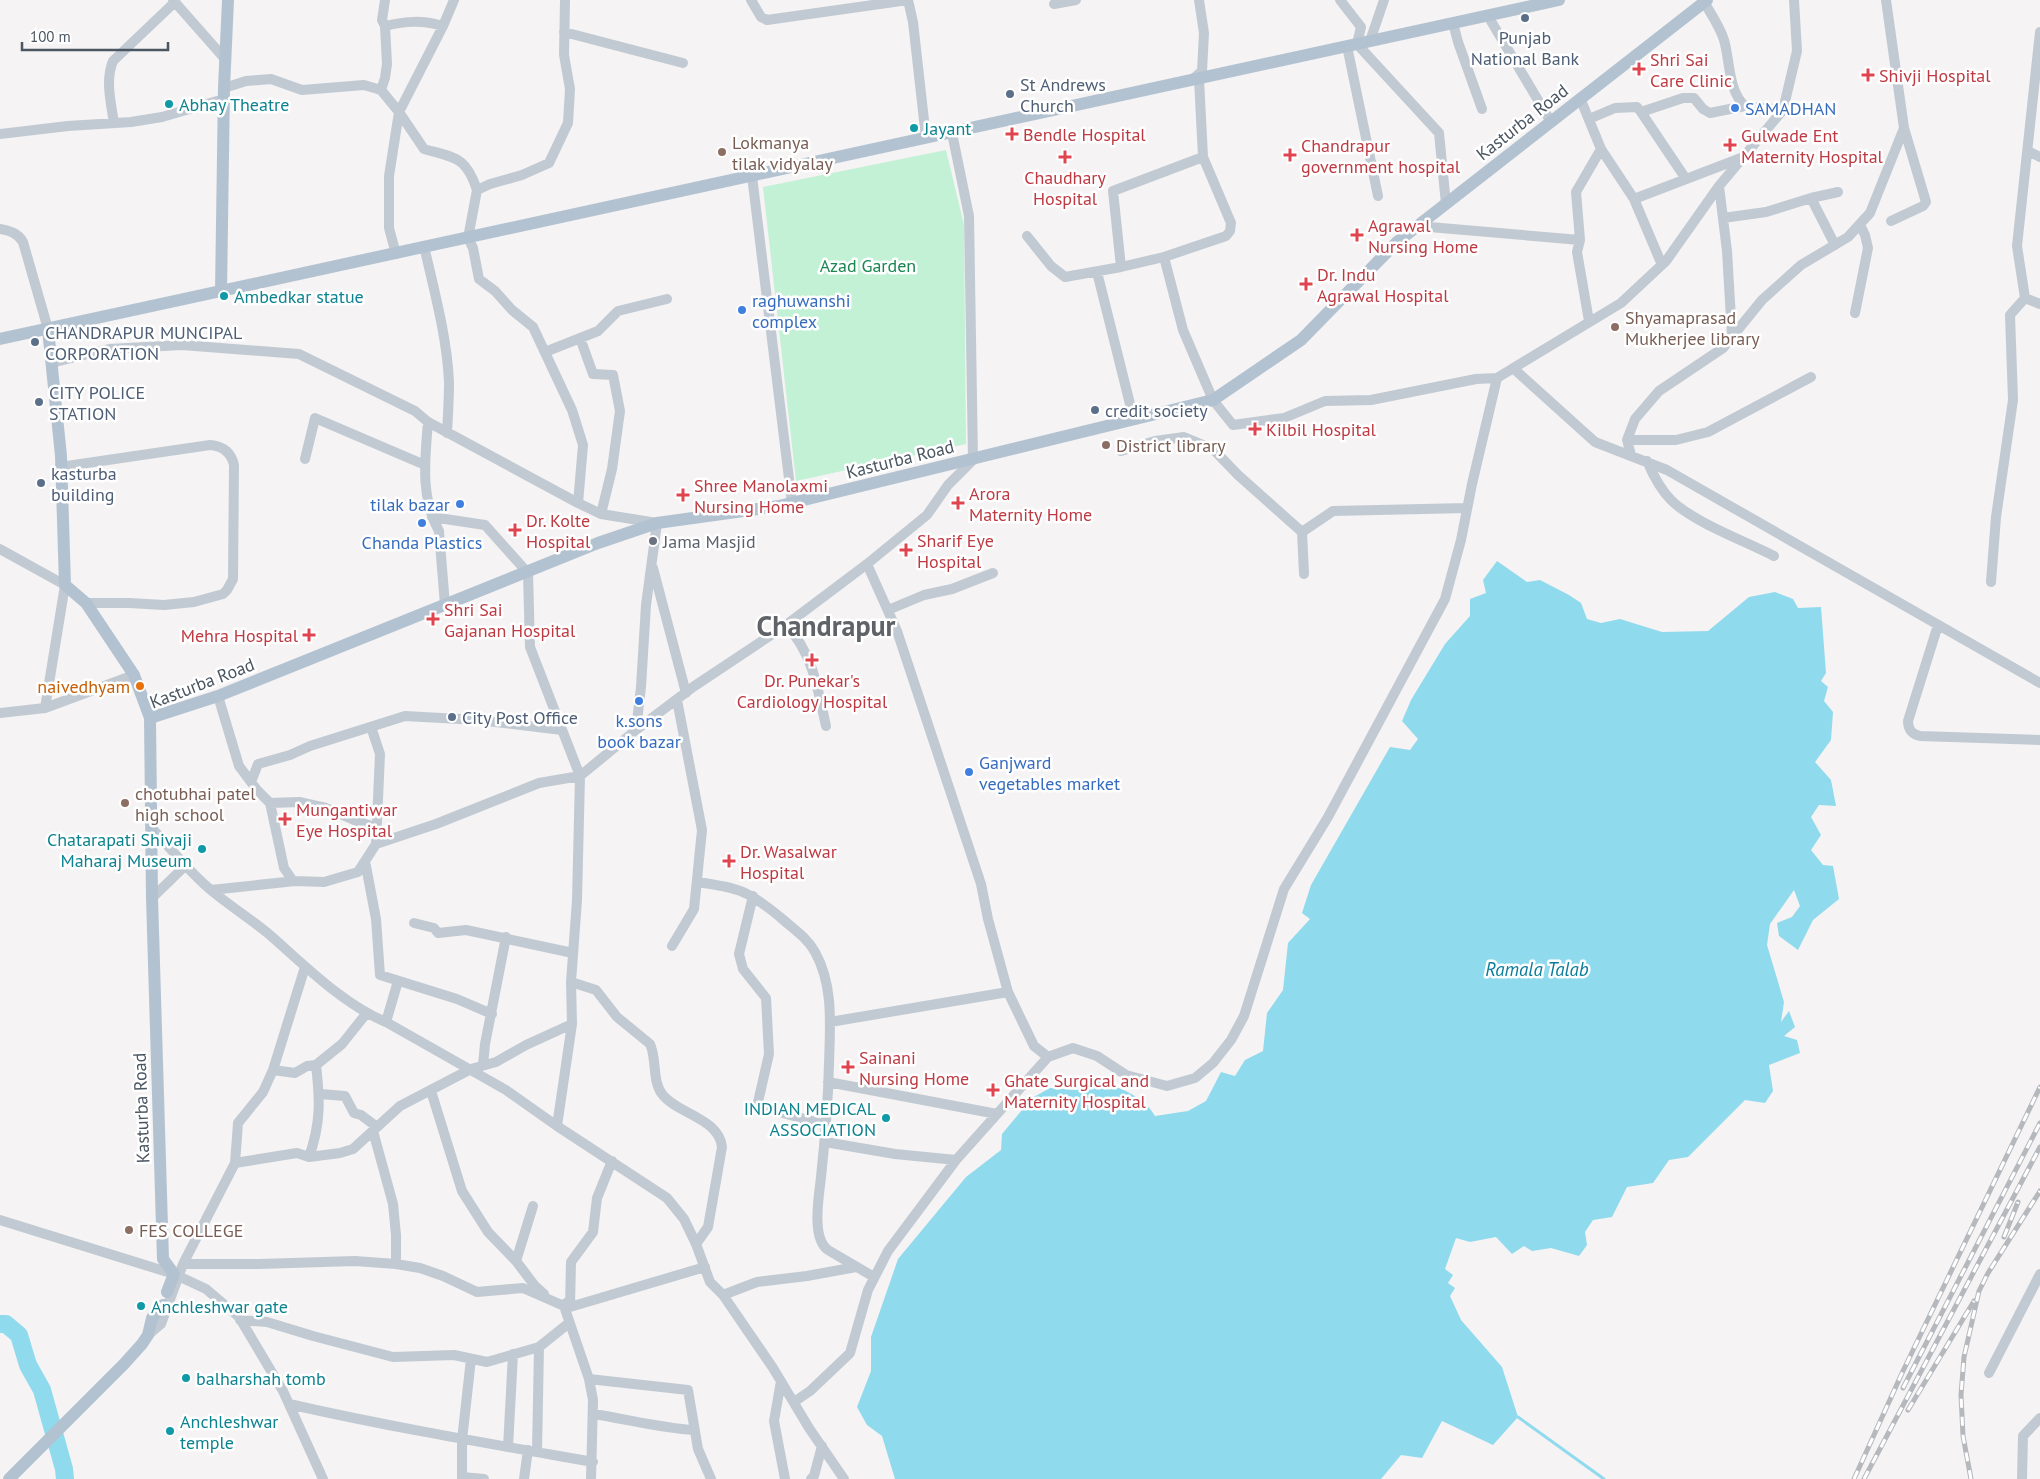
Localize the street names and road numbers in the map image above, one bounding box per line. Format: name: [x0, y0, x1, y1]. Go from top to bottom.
street label: Kasturba Road: [1471, 79, 1573, 165]
street label: Kasturba Road: [844, 434, 956, 484]
street label: Kasturba Road: [146, 652, 258, 714]
street label: Kasturba Road: [128, 1052, 154, 1164]

